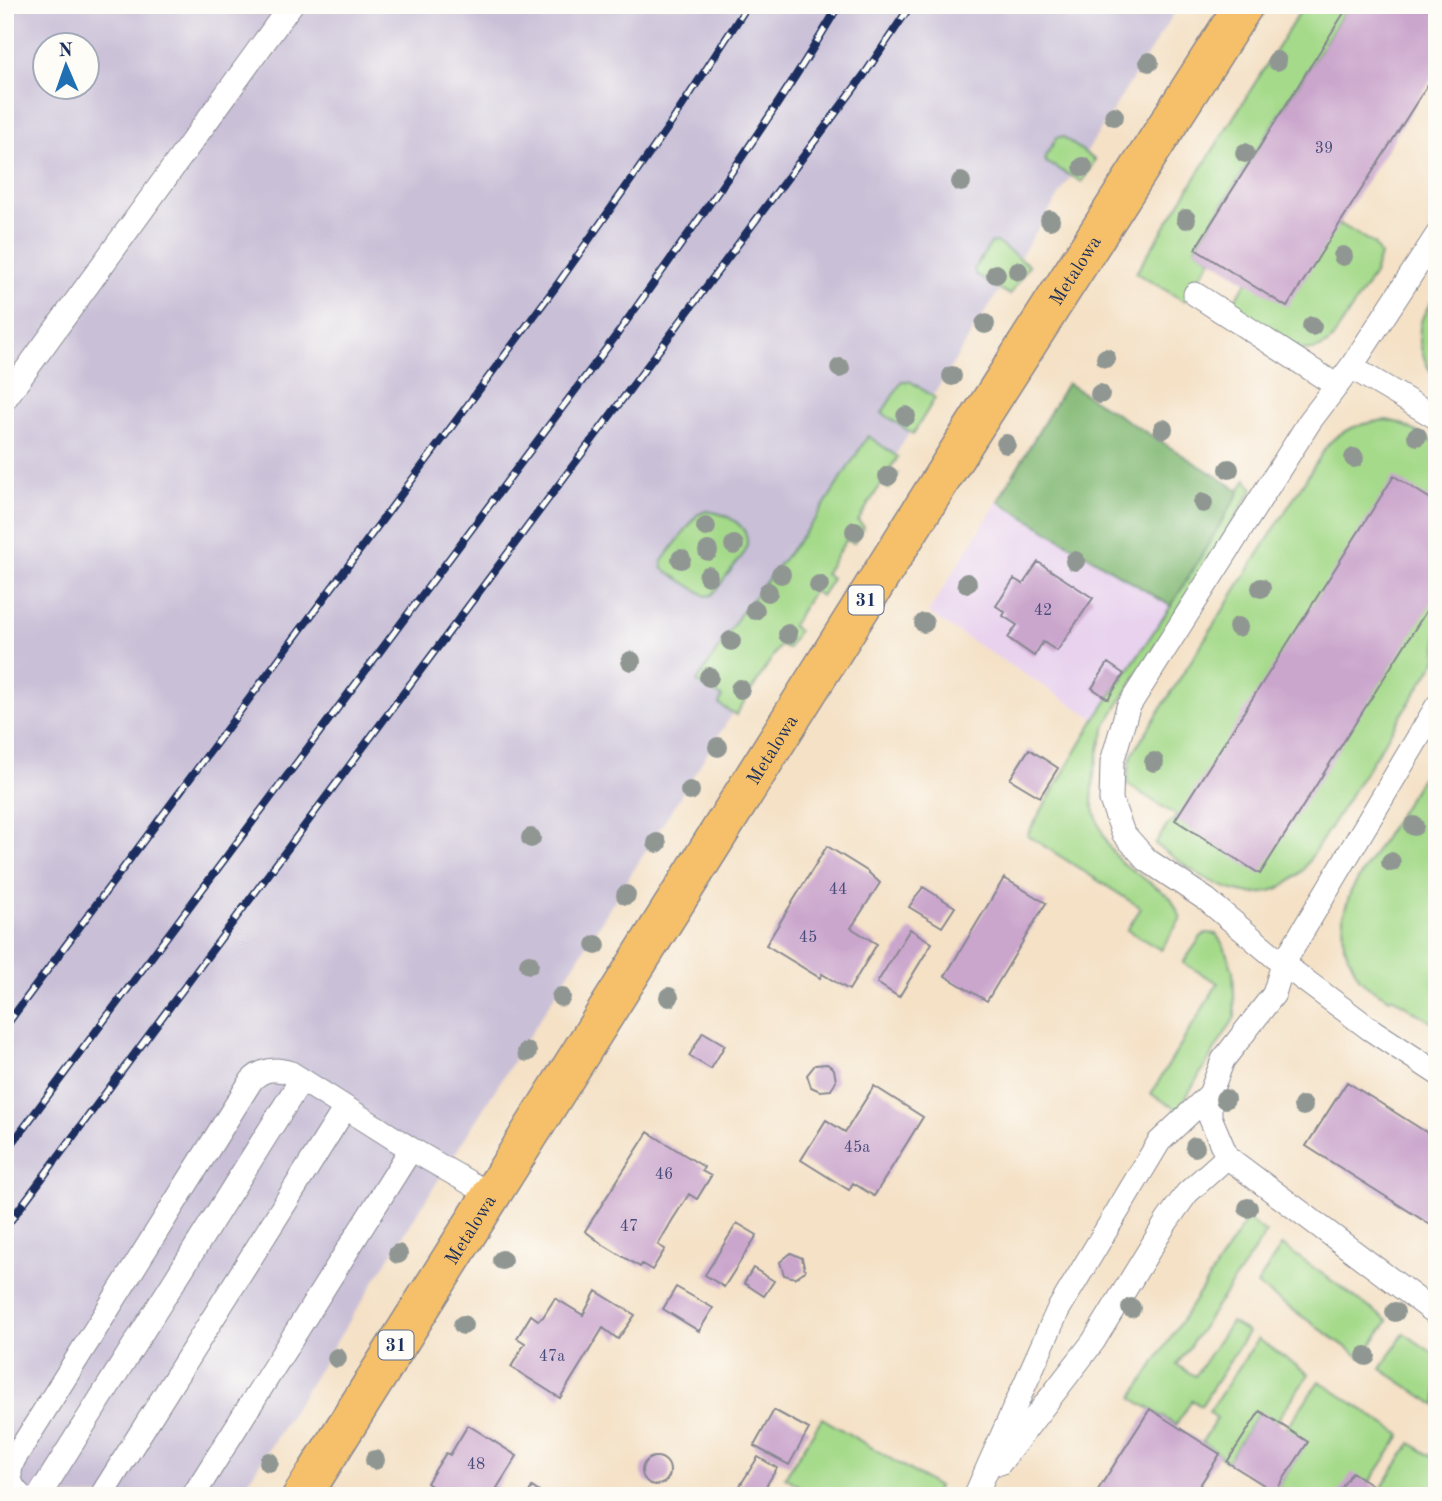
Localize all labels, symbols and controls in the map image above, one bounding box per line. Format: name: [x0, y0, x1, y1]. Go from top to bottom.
north arrow: [32, 32, 102, 102]
text: N: [58, 42, 74, 61]
house number: 39: [1315, 141, 1333, 157]
street label: Metalowa: [1047, 233, 1106, 310]
road number: 31: [848, 586, 884, 614]
house number: 42: [1034, 603, 1052, 619]
street label: Metalowa: [745, 712, 803, 789]
house number: 44: [829, 882, 847, 898]
house number: 45: [799, 930, 817, 946]
house number: 45a: [844, 1140, 870, 1156]
house number: 46: [655, 1167, 673, 1183]
street label: Metalowa: [443, 1192, 501, 1269]
house number: 47: [620, 1219, 638, 1235]
road number: 31: [378, 1330, 414, 1360]
house number: 47a: [539, 1349, 565, 1365]
house number: 48: [467, 1457, 485, 1473]

